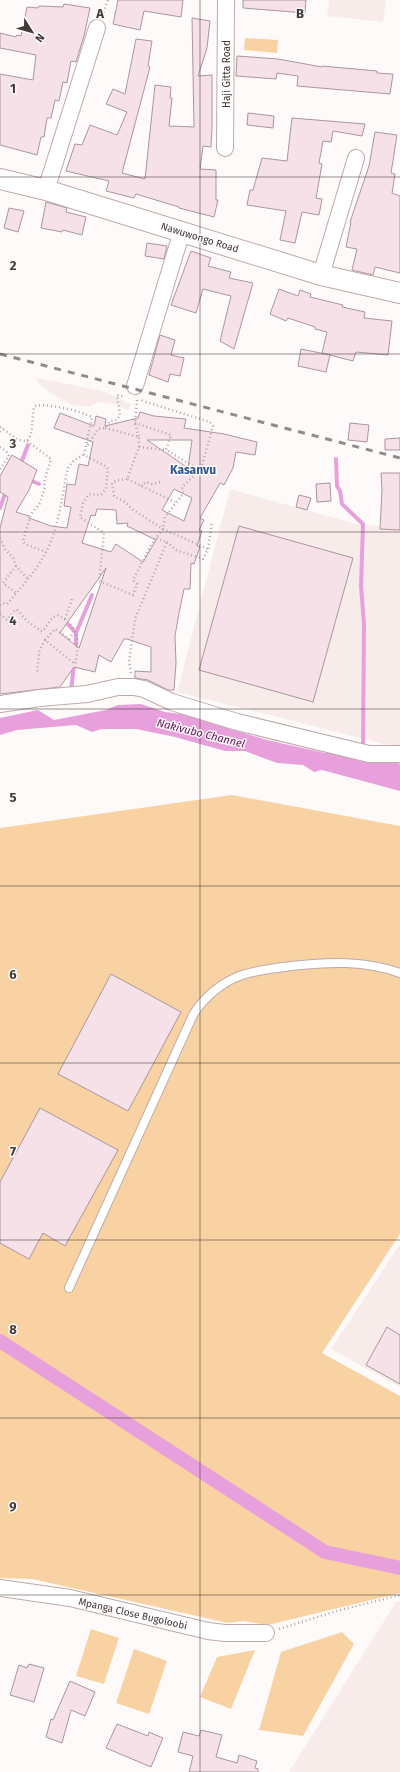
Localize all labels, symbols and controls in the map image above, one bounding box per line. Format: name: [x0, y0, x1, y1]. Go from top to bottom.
text: A: [95, 6, 104, 21]
text: B: [296, 6, 304, 21]
north arrow: [12, 12, 52, 52]
text: N: [32, 31, 47, 45]
street label: Haji Gitta Road: [221, 40, 233, 108]
text: 1: [10, 81, 16, 96]
street label: Nawuwongo Road: [159, 220, 240, 255]
text: 2: [10, 258, 17, 273]
text: 3: [9, 436, 17, 451]
district label: Kasanvu: [170, 463, 216, 477]
text: 4: [9, 613, 17, 628]
water label: Nakivubo Channel: [155, 716, 246, 751]
text: 5: [10, 790, 17, 805]
text: 6: [9, 967, 17, 982]
text: 7: [10, 1144, 16, 1159]
text: 8: [9, 1322, 17, 1337]
text: 9: [9, 1499, 17, 1514]
street label: Mpanga Close Bugoloobi: [77, 1596, 188, 1632]

